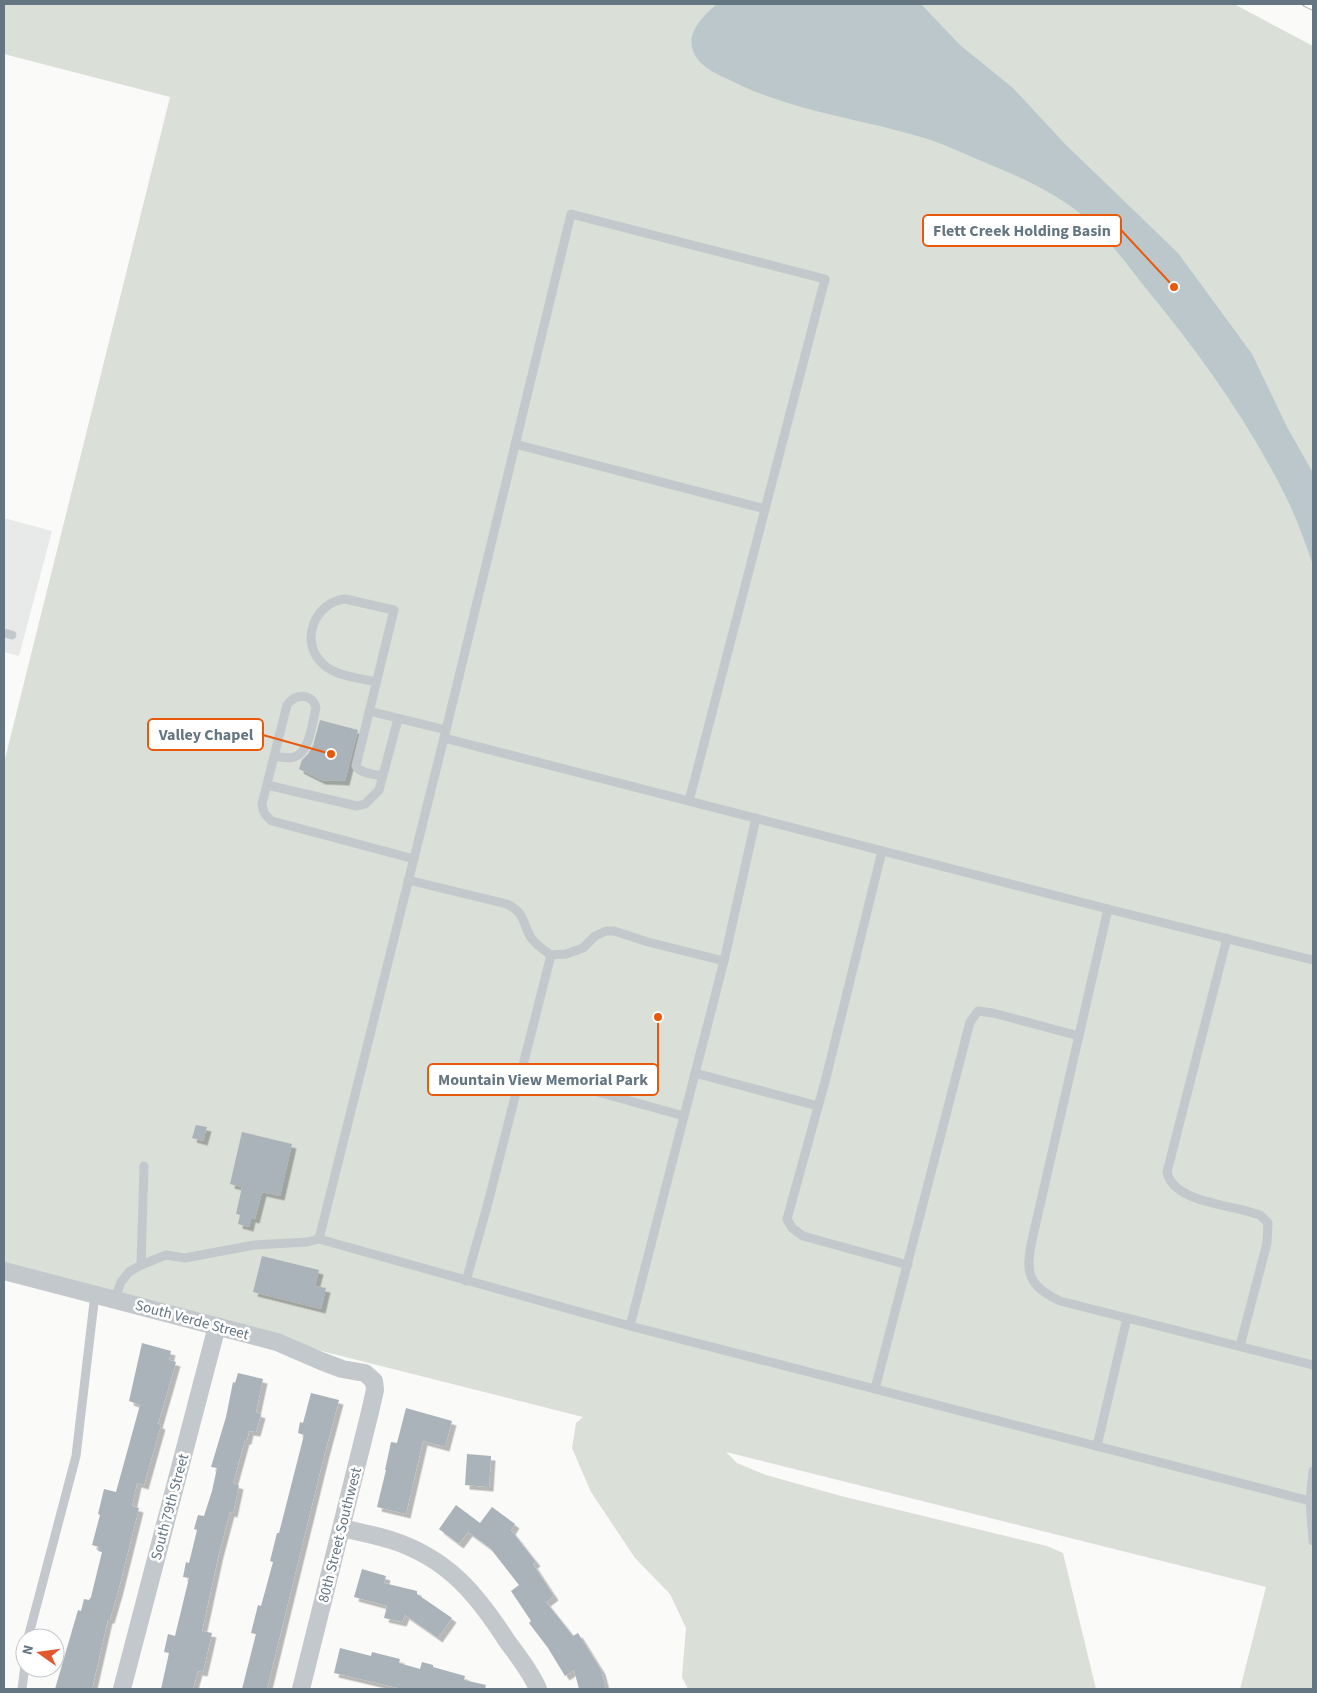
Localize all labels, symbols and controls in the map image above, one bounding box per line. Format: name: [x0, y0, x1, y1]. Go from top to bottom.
callout: Flett Creek Holding Basin: [923, 215, 1121, 246]
text: Flett Creek Holding Basin: [933, 220, 1111, 242]
callout: Valley Chapel: [148, 719, 263, 750]
text: Valley Chapel: [158, 724, 254, 746]
callout: Mountain View Memorial Park: [428, 1064, 658, 1095]
text: Mountain View Memorial Park: [438, 1069, 648, 1091]
street label: South Verde Street: [133, 1295, 251, 1345]
street label: South 79th Street: [146, 1452, 194, 1562]
street label: 80th Street Southwest: [313, 1465, 367, 1605]
north arrow: [15, 1628, 65, 1678]
text: N: [18, 1643, 39, 1657]

